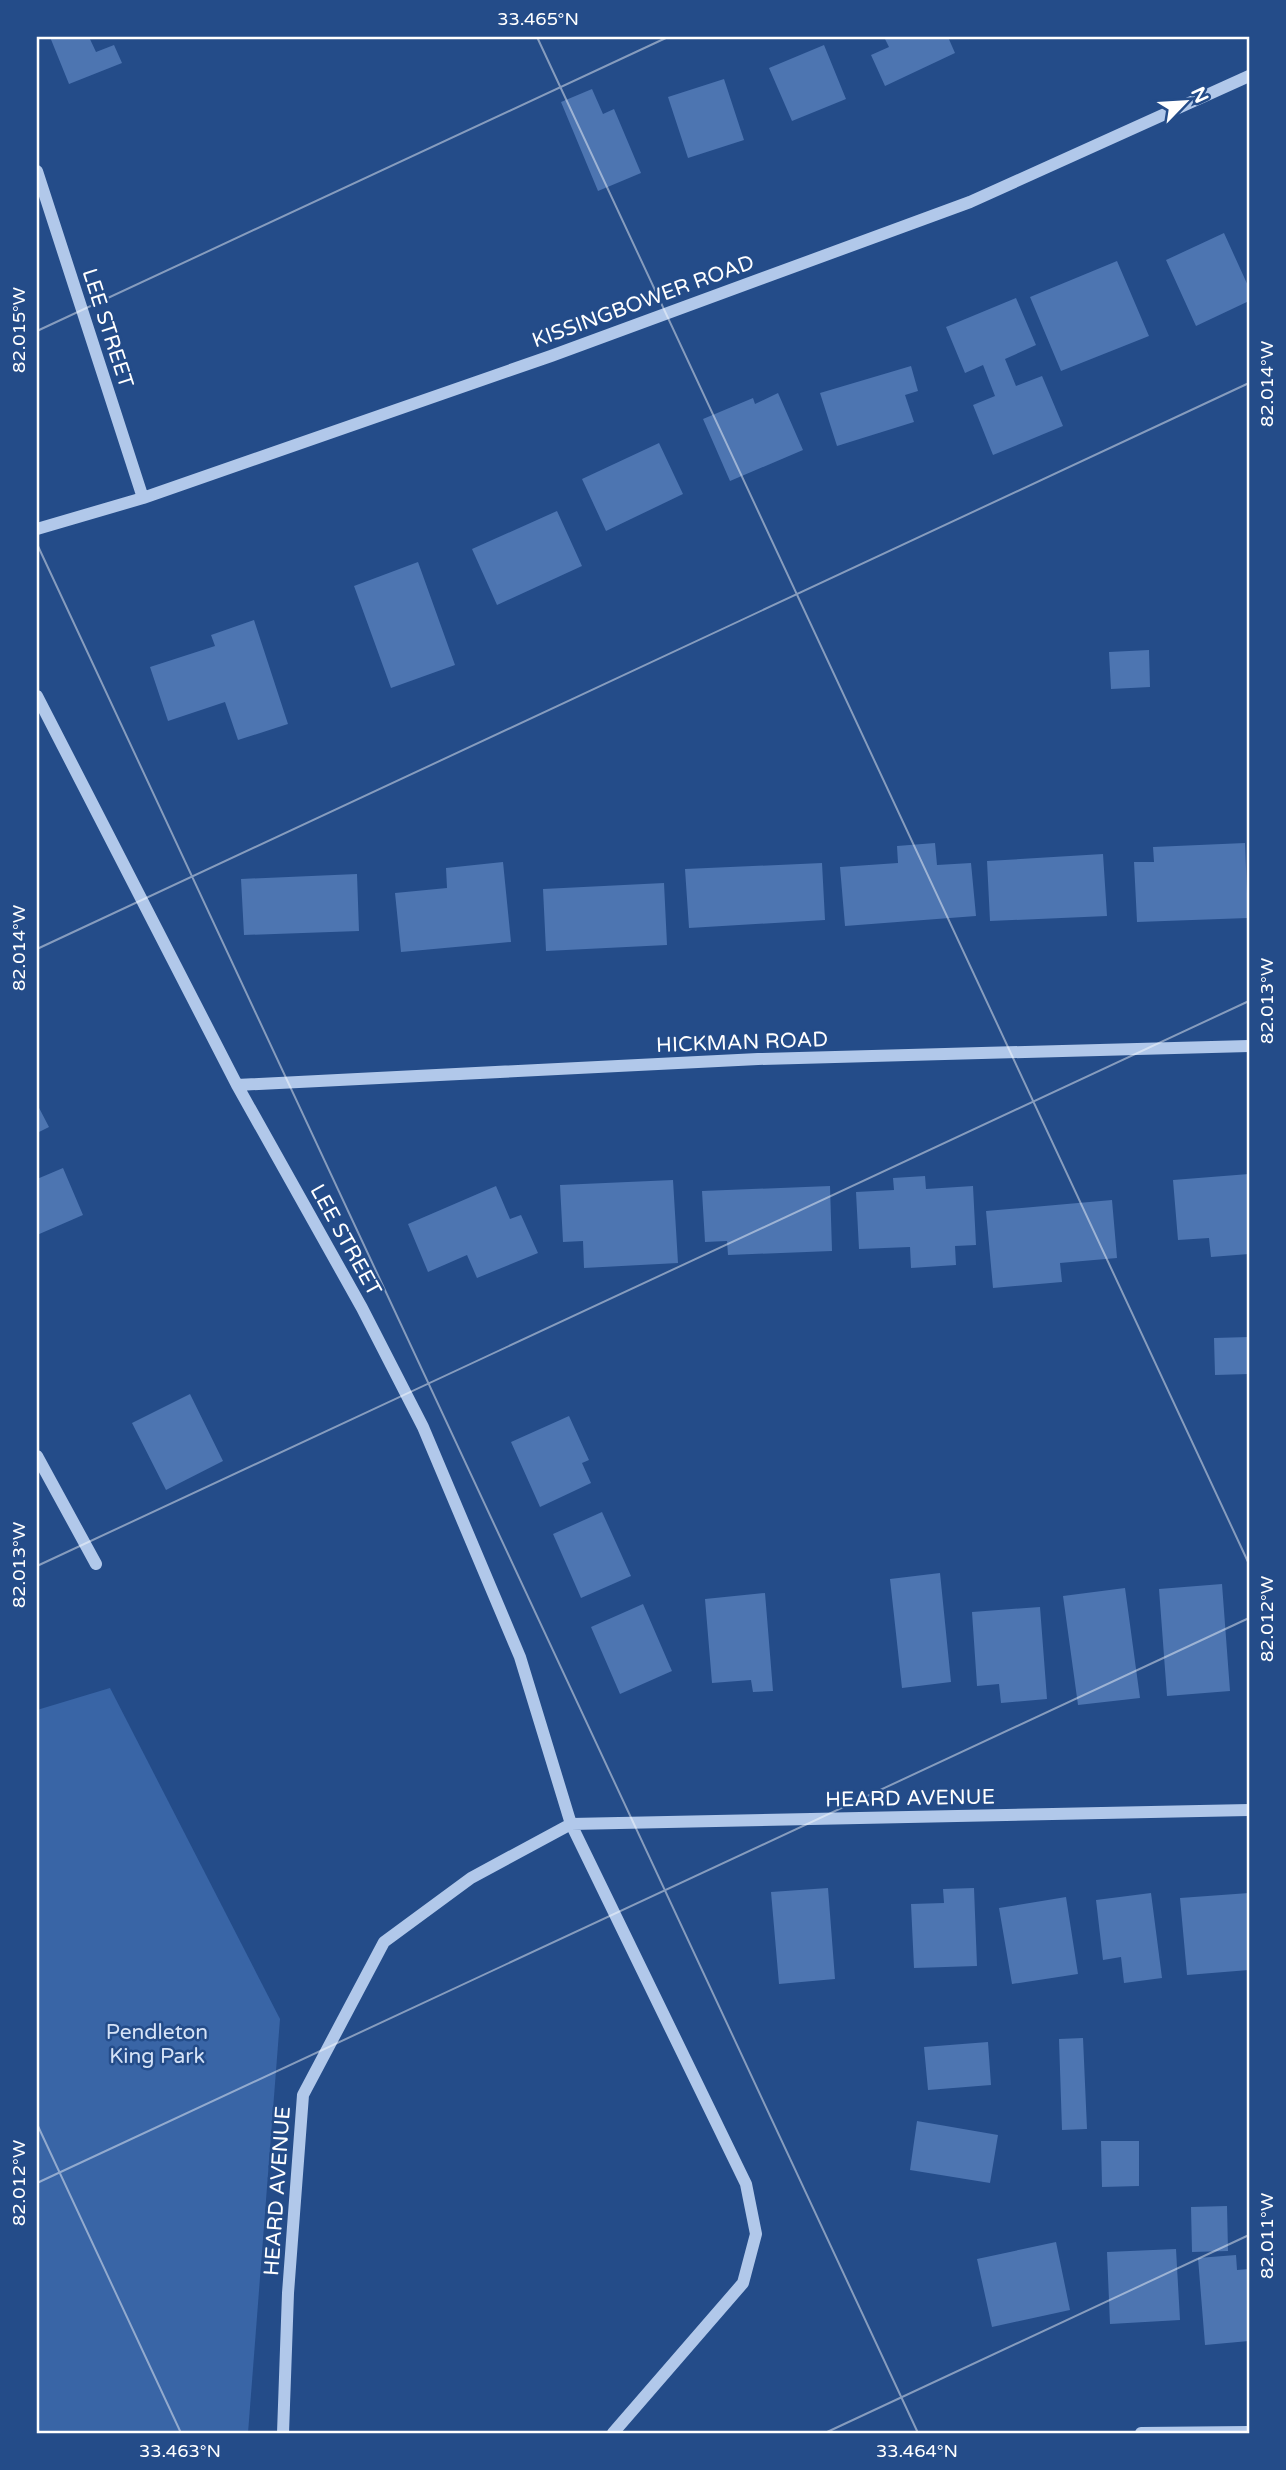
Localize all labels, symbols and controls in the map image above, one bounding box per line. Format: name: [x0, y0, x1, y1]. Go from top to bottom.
text: 33.465°N: [497, 8, 579, 30]
north arrow: [1150, 66, 1220, 136]
text: N: [1186, 84, 1213, 107]
street label: KISSINGBOWER ROAD: [529, 250, 758, 353]
street label: LEE STREET: [77, 265, 139, 391]
text: 82.015°W: [8, 287, 30, 373]
text: 82.014°W: [1256, 341, 1278, 427]
text: 82.014°W: [8, 905, 30, 991]
text: 82.013°W: [1256, 958, 1278, 1044]
street label: HICKMAN ROAD: [656, 1027, 828, 1058]
street label: LEE STREET: [305, 1180, 387, 1301]
text: 82.013°W: [8, 1522, 30, 1608]
text: 82.012°W: [1256, 1576, 1278, 1662]
street label: HEARD AVENUE: [825, 1785, 995, 1812]
park label: Pendleton King Park: [106, 2020, 208, 2069]
street label: HEARD AVENUE: [259, 2105, 296, 2277]
text: 82.012°W: [8, 2140, 30, 2226]
text: 82.011°W: [1256, 2193, 1278, 2279]
text: 33.463°N: [139, 2440, 221, 2462]
text: 33.464°N: [876, 2440, 958, 2462]

